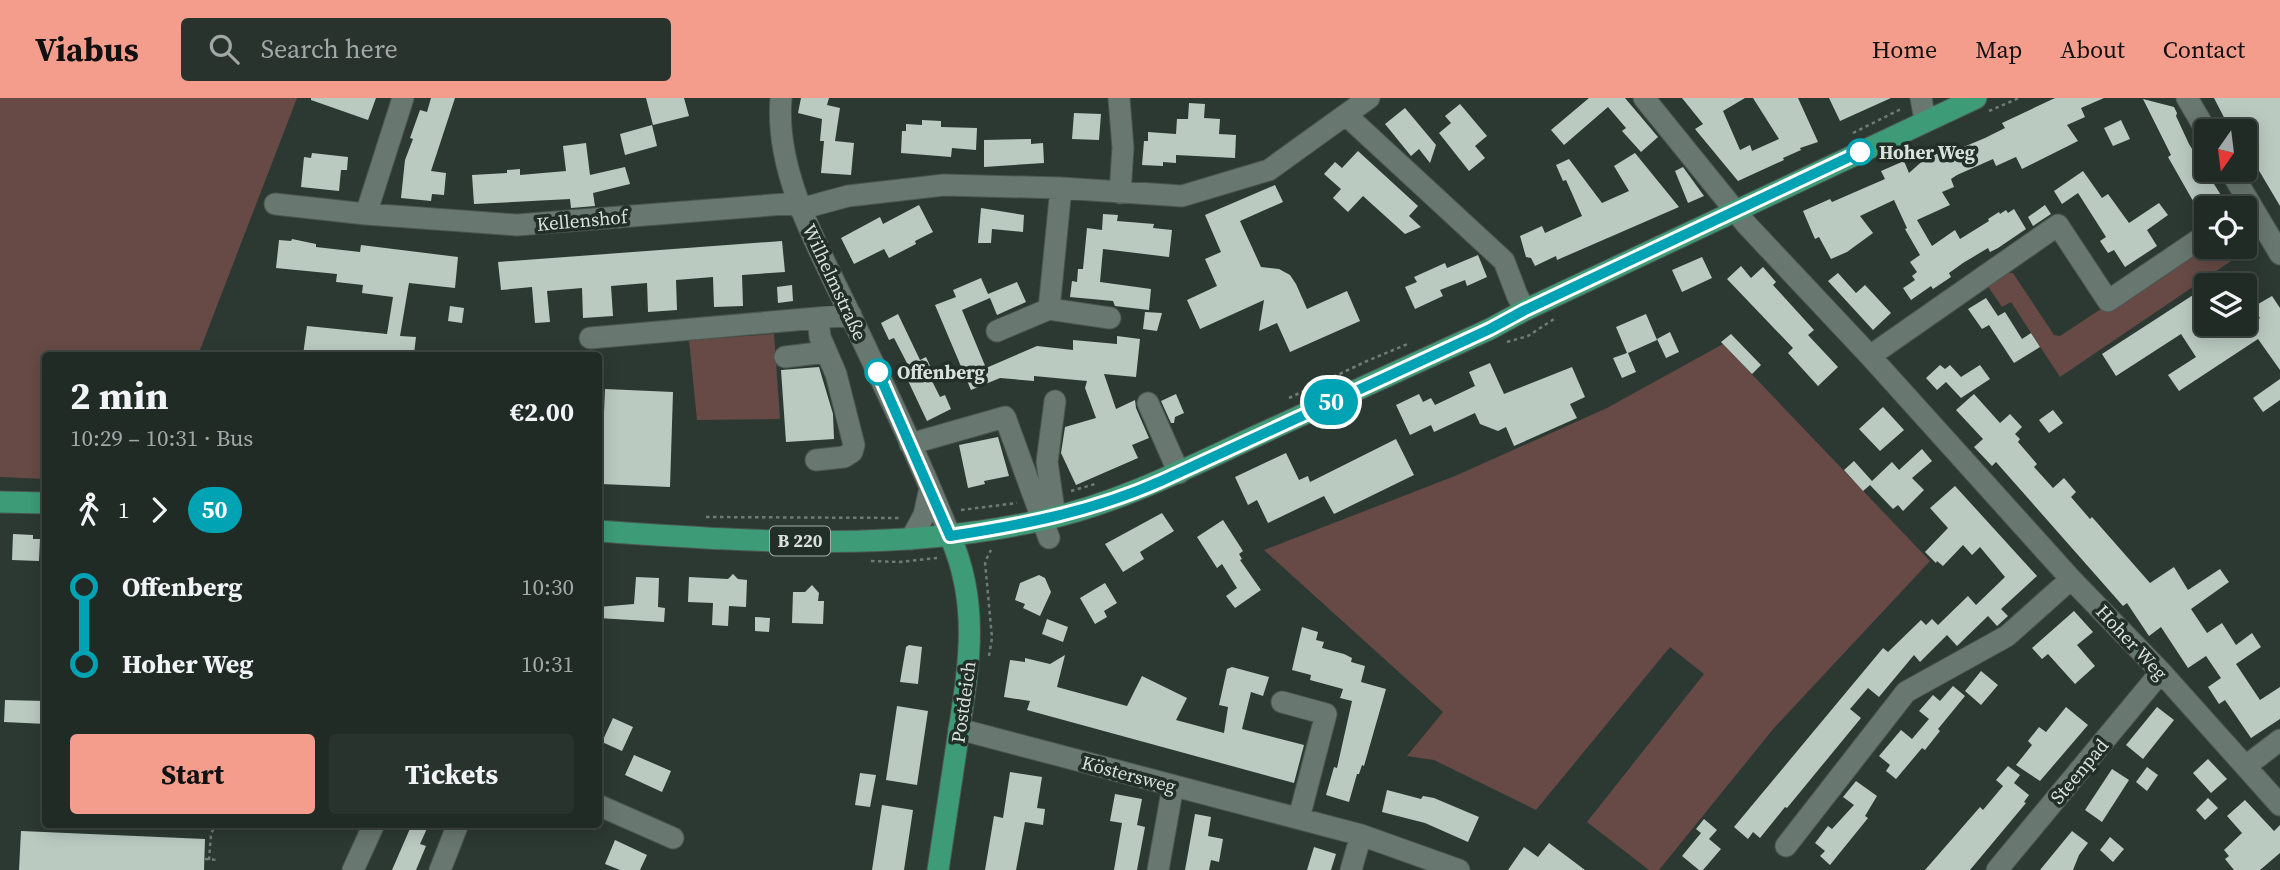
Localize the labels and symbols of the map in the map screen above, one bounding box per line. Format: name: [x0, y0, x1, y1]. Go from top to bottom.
north arrow: [2194, 119, 2258, 182]
marker: Hoher Weg: [1847, 139, 1873, 165]
place label: Hoher Weg: [1879, 139, 1976, 165]
street label: Kellenshof: [536, 203, 631, 237]
street label: Wilhelmstraße: [797, 220, 873, 344]
marker: Offenberg: [865, 359, 891, 385]
place label: Offenberg: [897, 359, 986, 385]
line badge: 50: [1300, 379, 1362, 425]
road number: B 220: [770, 526, 830, 556]
street label: Hoher Weg: [2090, 599, 2174, 685]
street label: Postdeich: [944, 659, 982, 745]
street label: Steenpad: [2044, 733, 2114, 809]
street label: Köstersweg: [1079, 749, 1179, 799]

